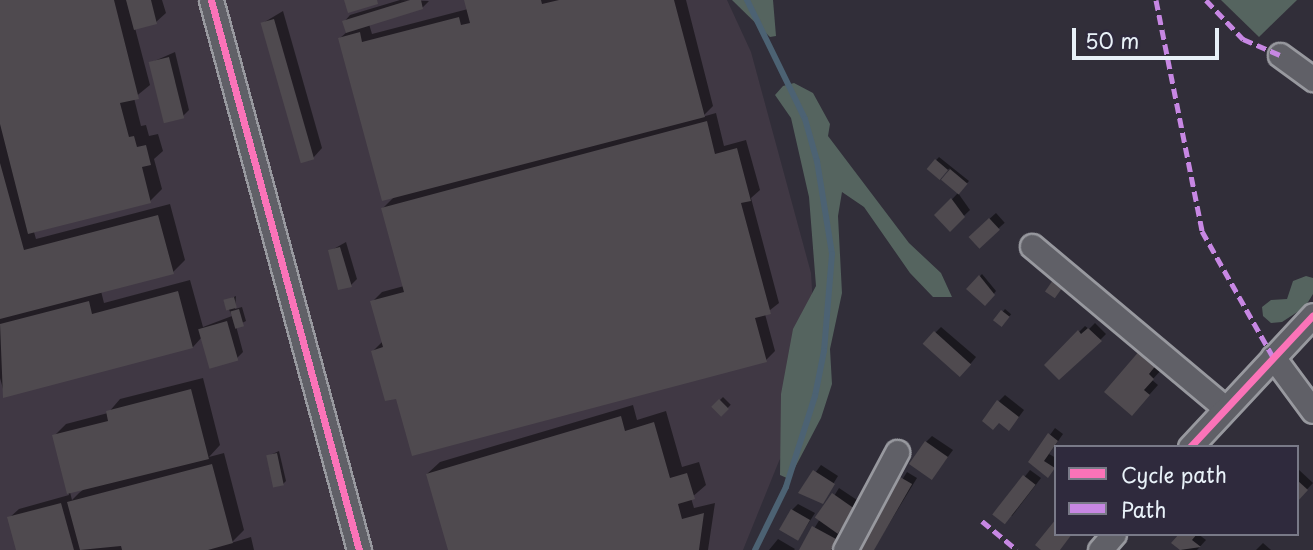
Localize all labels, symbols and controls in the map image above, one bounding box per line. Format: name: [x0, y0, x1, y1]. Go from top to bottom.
scale bar: [1075, 14, 1222, 58]
text: 50 m: [1085, 24, 1139, 56]
legend: [1054, 445, 1299, 536]
text: Cycle path: [1121, 458, 1227, 490]
text: Path: [1121, 493, 1166, 525]

